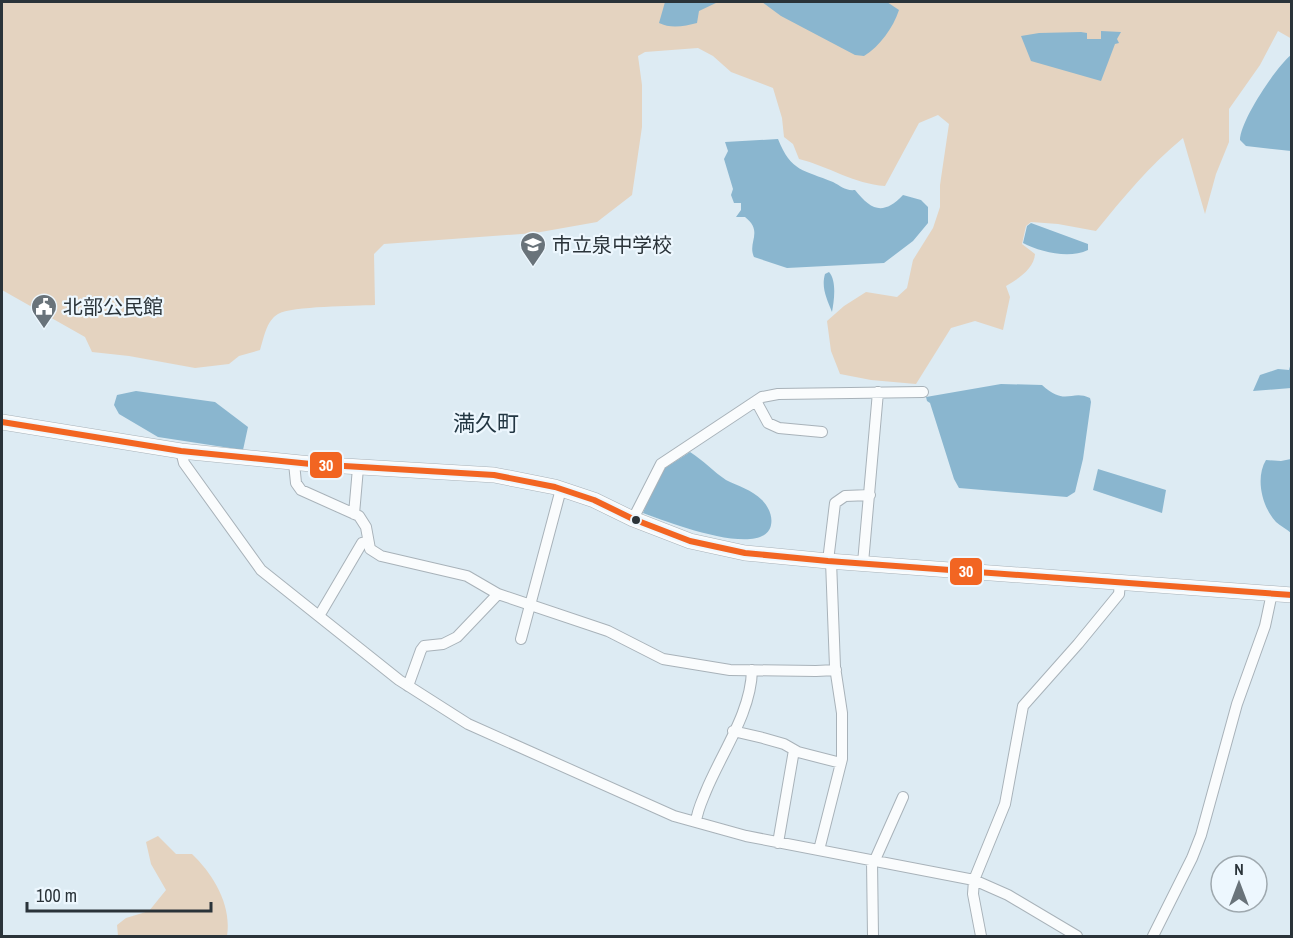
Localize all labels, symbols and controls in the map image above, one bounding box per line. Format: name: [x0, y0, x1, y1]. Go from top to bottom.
school or university icon: 市立泉中学校: [518, 230, 548, 268]
place label: 市立泉中学校: [552, 231, 672, 258]
public building icon: 北部公民館: [29, 292, 59, 330]
place label: 北部公民館: [63, 293, 163, 320]
district label: 満久町: [453, 408, 519, 438]
line badge: 30: [309, 451, 343, 479]
text: 30: [319, 454, 333, 476]
unlabelled marker: [630, 514, 642, 526]
line badge: 30: [949, 557, 983, 586]
text: 30: [959, 560, 973, 582]
north arrow: [1209, 854, 1269, 914]
text: N: [1234, 858, 1244, 880]
scale bar: [27, 875, 212, 913]
text: 100 m: [36, 883, 77, 908]

